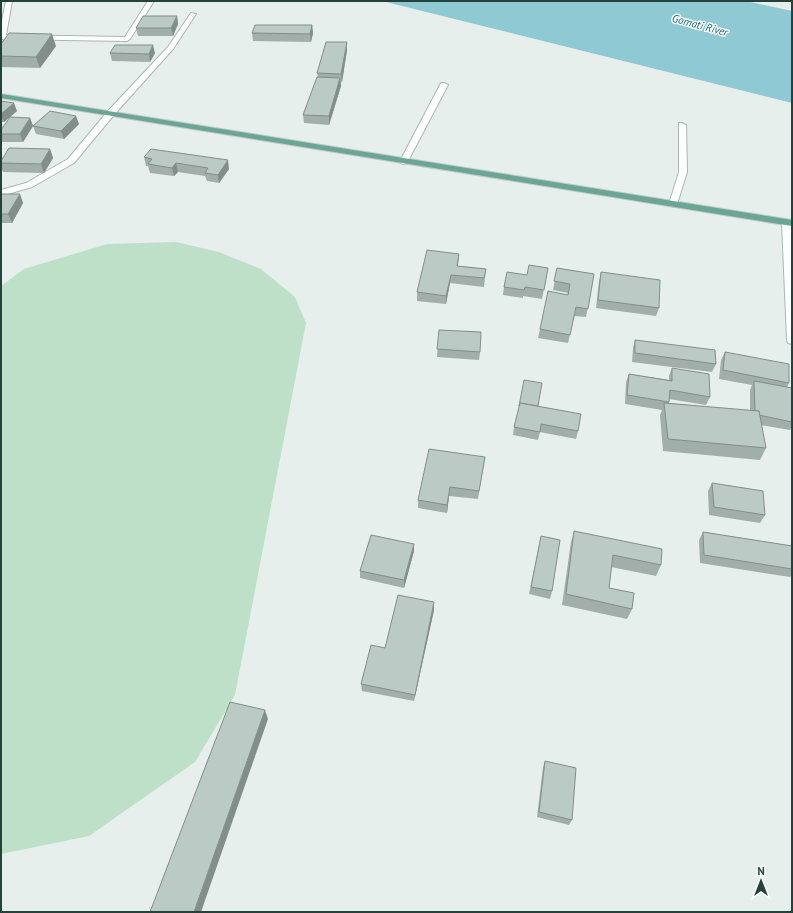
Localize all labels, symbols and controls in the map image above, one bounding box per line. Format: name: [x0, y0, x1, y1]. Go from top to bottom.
water label: Gomati River: [671, 11, 731, 40]
north arrow: [741, 861, 781, 901]
text: N: [757, 864, 765, 878]

